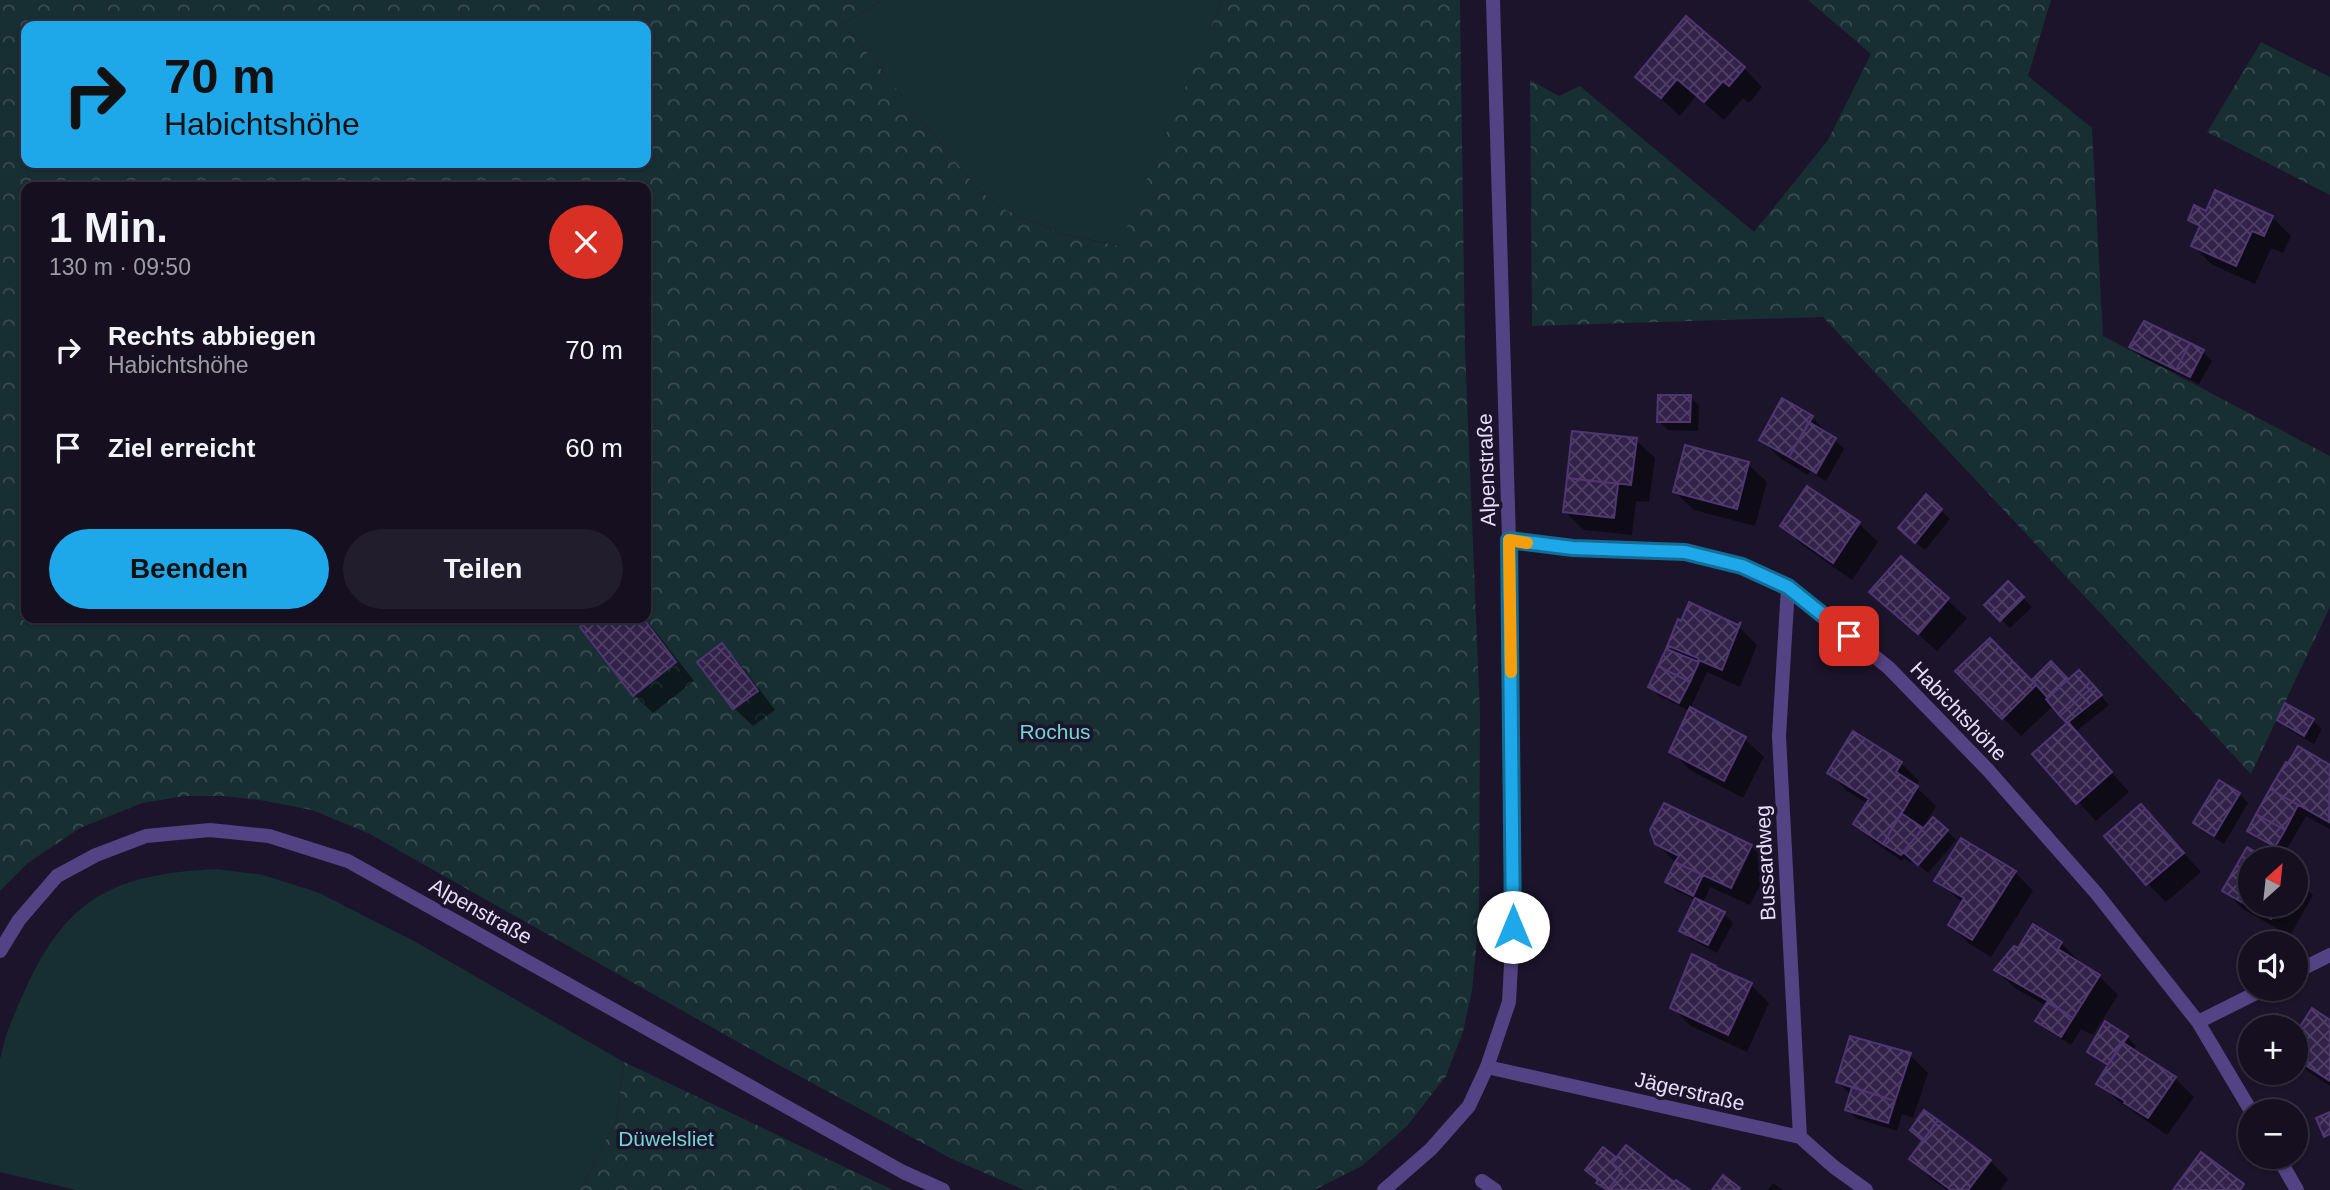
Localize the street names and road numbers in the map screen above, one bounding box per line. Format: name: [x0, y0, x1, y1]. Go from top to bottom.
street label: Alpenstraße: [1473, 413, 1499, 527]
street label: Habichtshöhe: [1906, 657, 2012, 765]
street label: Bussardweg: [1750, 805, 1780, 921]
street label: Alpenstraße: [426, 873, 536, 949]
street label: Jägerstraße: [1633, 1067, 1747, 1115]

